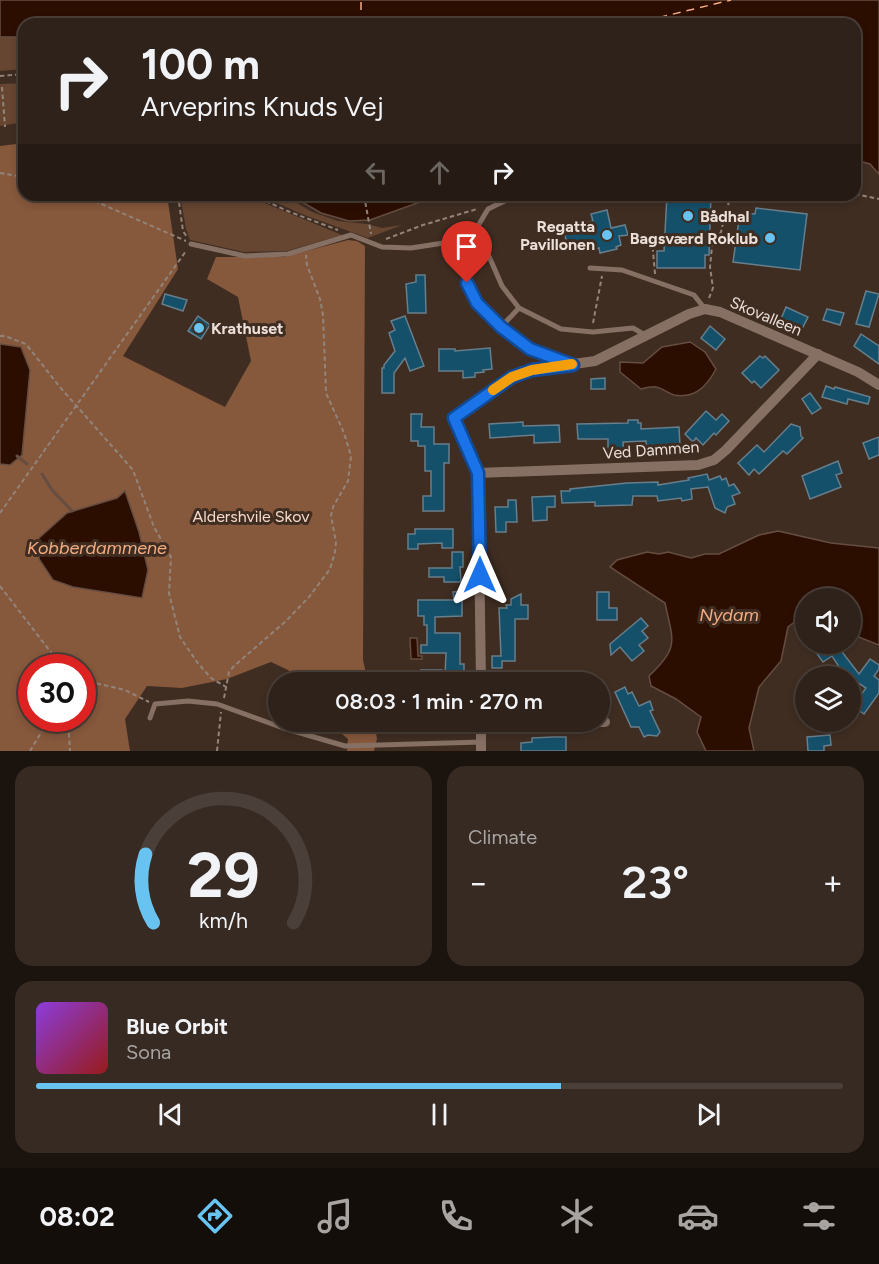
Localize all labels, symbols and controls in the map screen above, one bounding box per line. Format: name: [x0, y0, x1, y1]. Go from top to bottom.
text: 100 m: [141, 39, 260, 90]
icon: right: [42, 42, 120, 120]
text: Arveprins Knuds Vej: [141, 90, 384, 123]
icon: left: [360, 156, 393, 189]
icon: ahead: [423, 156, 456, 189]
icon: right: [486, 156, 519, 189]
place label: Bådhal: [700, 207, 749, 226]
marker: Bådhal: [681, 209, 695, 223]
place label: Regatta Pavillonen: [520, 217, 595, 254]
pin: [441, 221, 492, 283]
marker: Regatta Pavillonen: [600, 228, 614, 242]
place label: Bagsværd Roklub: [630, 229, 758, 248]
icon: arrive: [450, 230, 483, 263]
marker: Bagsværd Roklub: [763, 231, 777, 245]
street label: Skovalleen: [727, 292, 805, 340]
place label: Krathuset: [211, 319, 284, 338]
marker: Krathuset: [192, 321, 206, 335]
street label: Ved Dammen: [602, 437, 700, 463]
park label: Aldershvile Skov: [192, 507, 310, 526]
water label: Kobberdammene: [27, 537, 167, 559]
position arrow: [448, 543, 512, 607]
map controls: [795, 588, 861, 732]
button: sound: [795, 588, 861, 654]
water label: Nydam: [699, 604, 759, 626]
speed limit sign: 30: [18, 654, 96, 732]
button: layers: [795, 666, 861, 732]
text: 08:03 · 1 min · 270 m: [335, 688, 543, 715]
text: Climate: [468, 825, 537, 849]
text: 29: [187, 838, 260, 913]
text: 23°: [622, 855, 689, 909]
text: −: [468, 863, 489, 902]
text: +: [822, 863, 843, 902]
text: km/h: [199, 908, 248, 933]
text: Blue Orbit: [126, 1013, 228, 1040]
text: Sona: [126, 1040, 171, 1064]
icon: previous: [154, 1098, 187, 1131]
icon: pause: [423, 1098, 456, 1131]
icon: next: [692, 1098, 725, 1131]
icon: directions: [194, 1195, 236, 1237]
icon: music: [314, 1195, 356, 1237]
icon: phone: [435, 1195, 477, 1237]
icon: climate: [556, 1195, 598, 1237]
icon: car: [677, 1195, 719, 1237]
icon: filters: [798, 1195, 840, 1237]
text: 08:02: [39, 1200, 115, 1233]

